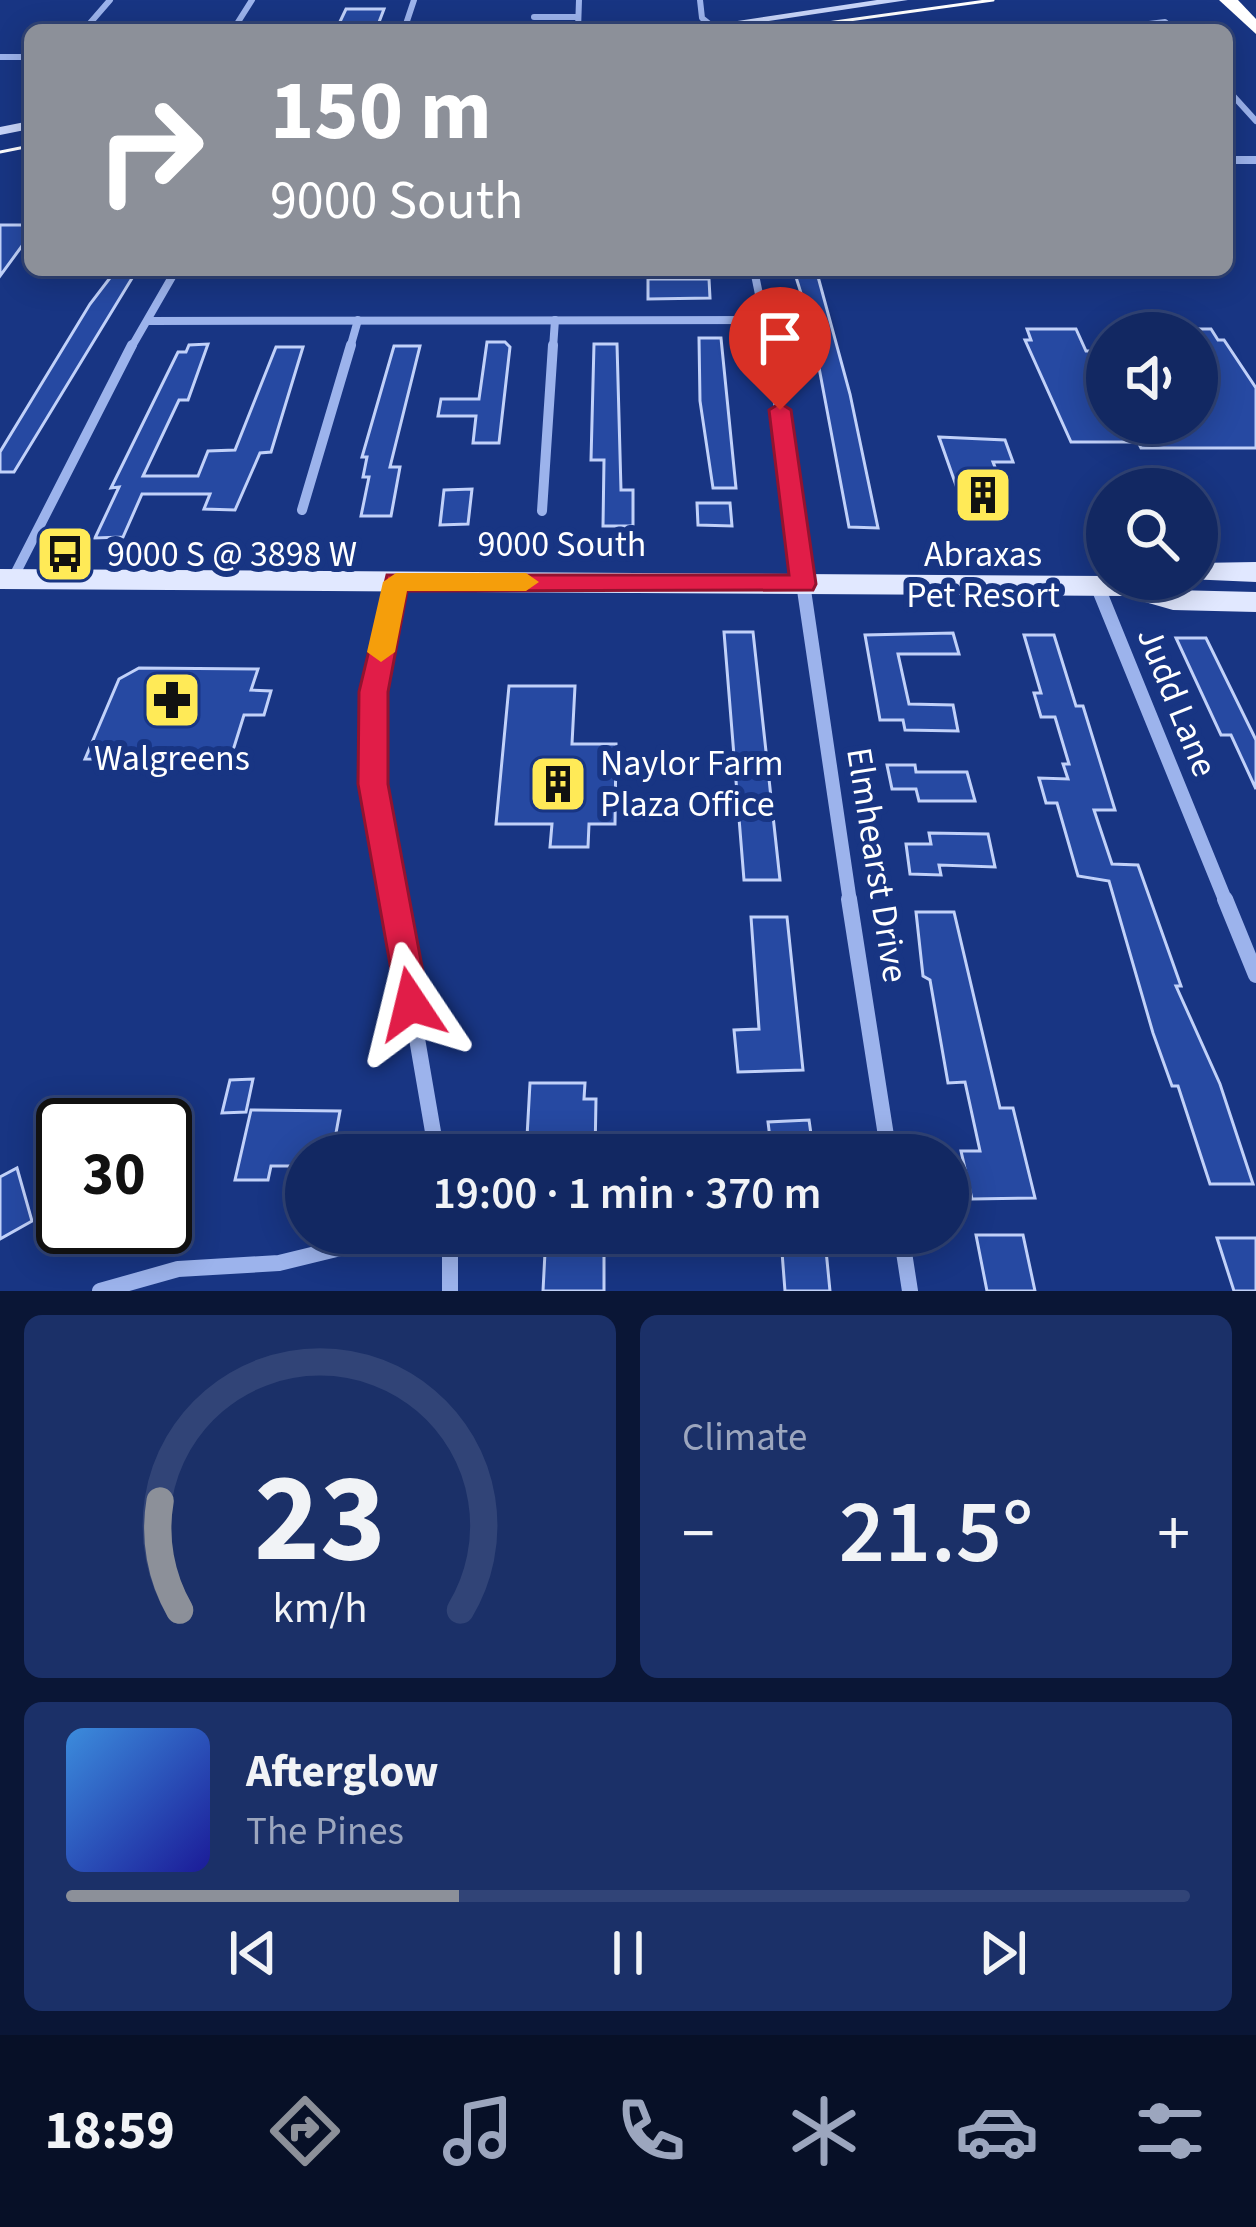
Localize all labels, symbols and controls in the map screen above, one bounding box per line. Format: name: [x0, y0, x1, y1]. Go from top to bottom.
text: 150 m: [270, 52, 492, 172]
icon: right: [72, 72, 228, 228]
text: 9000 South: [270, 163, 523, 240]
pin: [729, 287, 831, 410]
icon: arrive: [747, 305, 813, 371]
map controls: [1086, 312, 1218, 600]
button: sound: [1086, 312, 1218, 444]
building icon: Abraxas Pet Resort: [952, 464, 1014, 526]
button: search: [1086, 468, 1218, 600]
street label: 9000 South: [478, 519, 646, 570]
bus stop icon: 9000 S @ 3898 W: [34, 523, 96, 585]
place label: 9000 S @ 3898 W: [107, 529, 357, 580]
place label: Abraxas Pet Resort: [906, 529, 1060, 621]
street label: Judd Lane: [1124, 620, 1230, 784]
pharmacy icon: Walgreens: [141, 669, 203, 731]
place label: Walgreens: [94, 733, 250, 784]
place label: Naylor Farm Plaza Office: [600, 738, 784, 830]
street label: Elmhearst Drive: [833, 744, 921, 986]
building icon: Naylor Farm Plaza Office: [527, 753, 589, 815]
position arrow: [348, 941, 474, 1067]
speed limit sign: 30: [36, 1098, 192, 1254]
text: 19:00 · 1 min · 370 m: [433, 1162, 821, 1226]
text: Climate: [682, 1410, 807, 1466]
text: 23: [254, 1431, 386, 1609]
text: 21.5°: [839, 1469, 1033, 1597]
text: −: [682, 1487, 715, 1581]
text: +: [1157, 1487, 1190, 1581]
text: km/h: [272, 1577, 368, 1638]
text: Afterglow: [246, 1740, 439, 1804]
text: The Pines: [246, 1804, 404, 1860]
icon: previous: [220, 1920, 286, 1986]
icon: pause: [595, 1920, 661, 1986]
icon: next: [970, 1920, 1036, 1986]
icon: directions: [263, 2089, 347, 2173]
icon: music: [436, 2089, 520, 2173]
icon: phone: [609, 2089, 693, 2173]
icon: climate: [782, 2089, 866, 2173]
icon: car: [955, 2089, 1039, 2173]
icon: filters: [1128, 2089, 1212, 2173]
text: 18:59: [44, 2093, 175, 2170]

